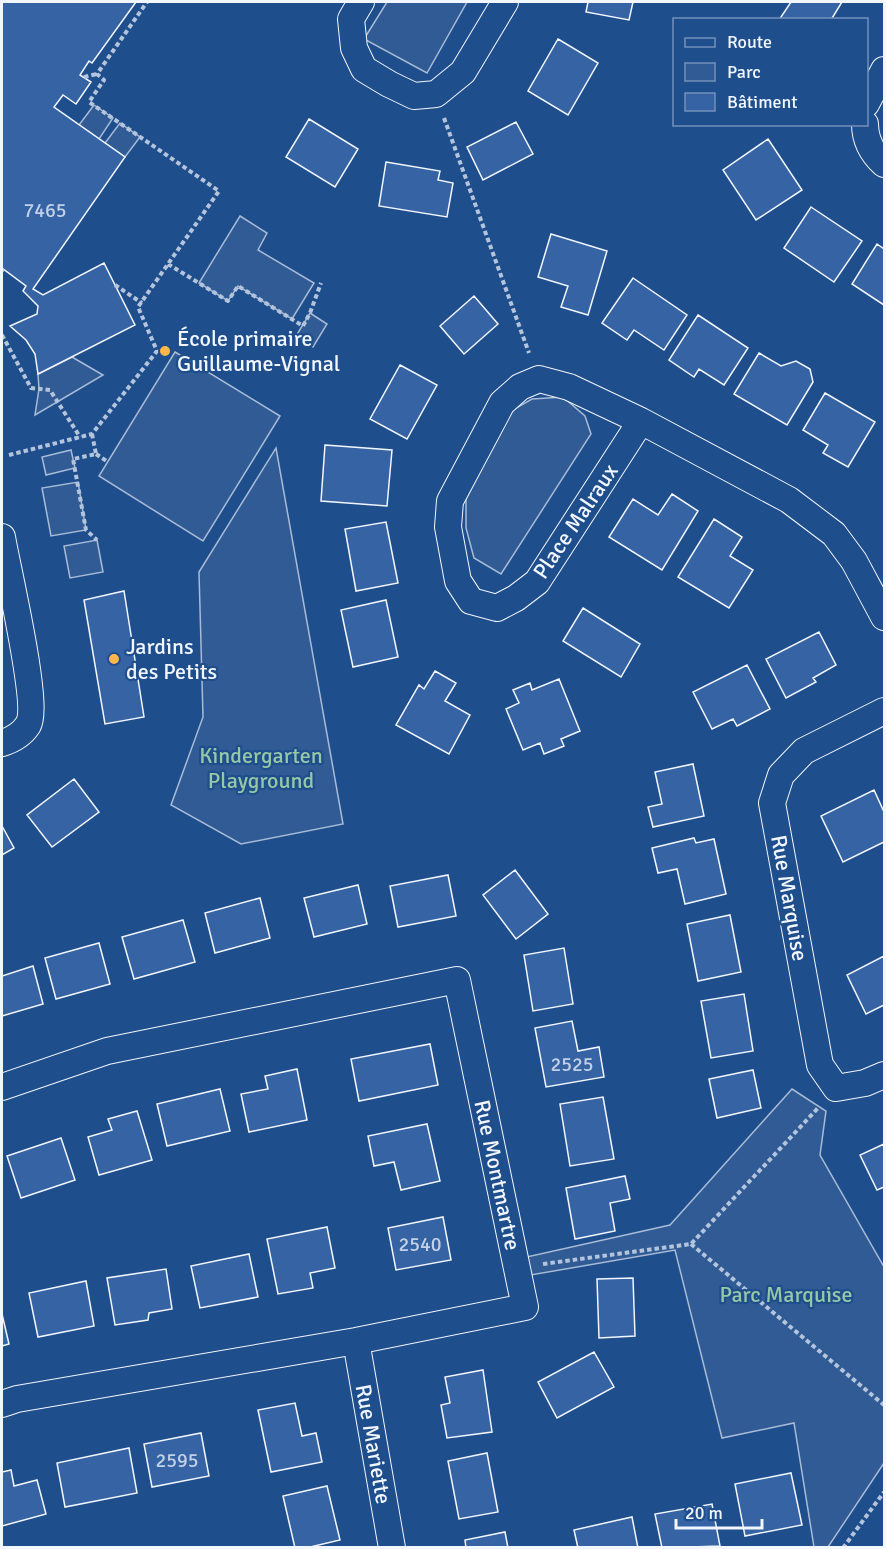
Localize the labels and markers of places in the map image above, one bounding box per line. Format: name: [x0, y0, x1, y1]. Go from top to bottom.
place label: École primaire Guillaume-Vignal: [177, 325, 340, 377]
marker: École primaire Guillaume-Vignal: [158, 344, 172, 358]
place label: Jardins des Petits: [126, 633, 217, 685]
marker: Jardins des Petits: [107, 652, 121, 666]

